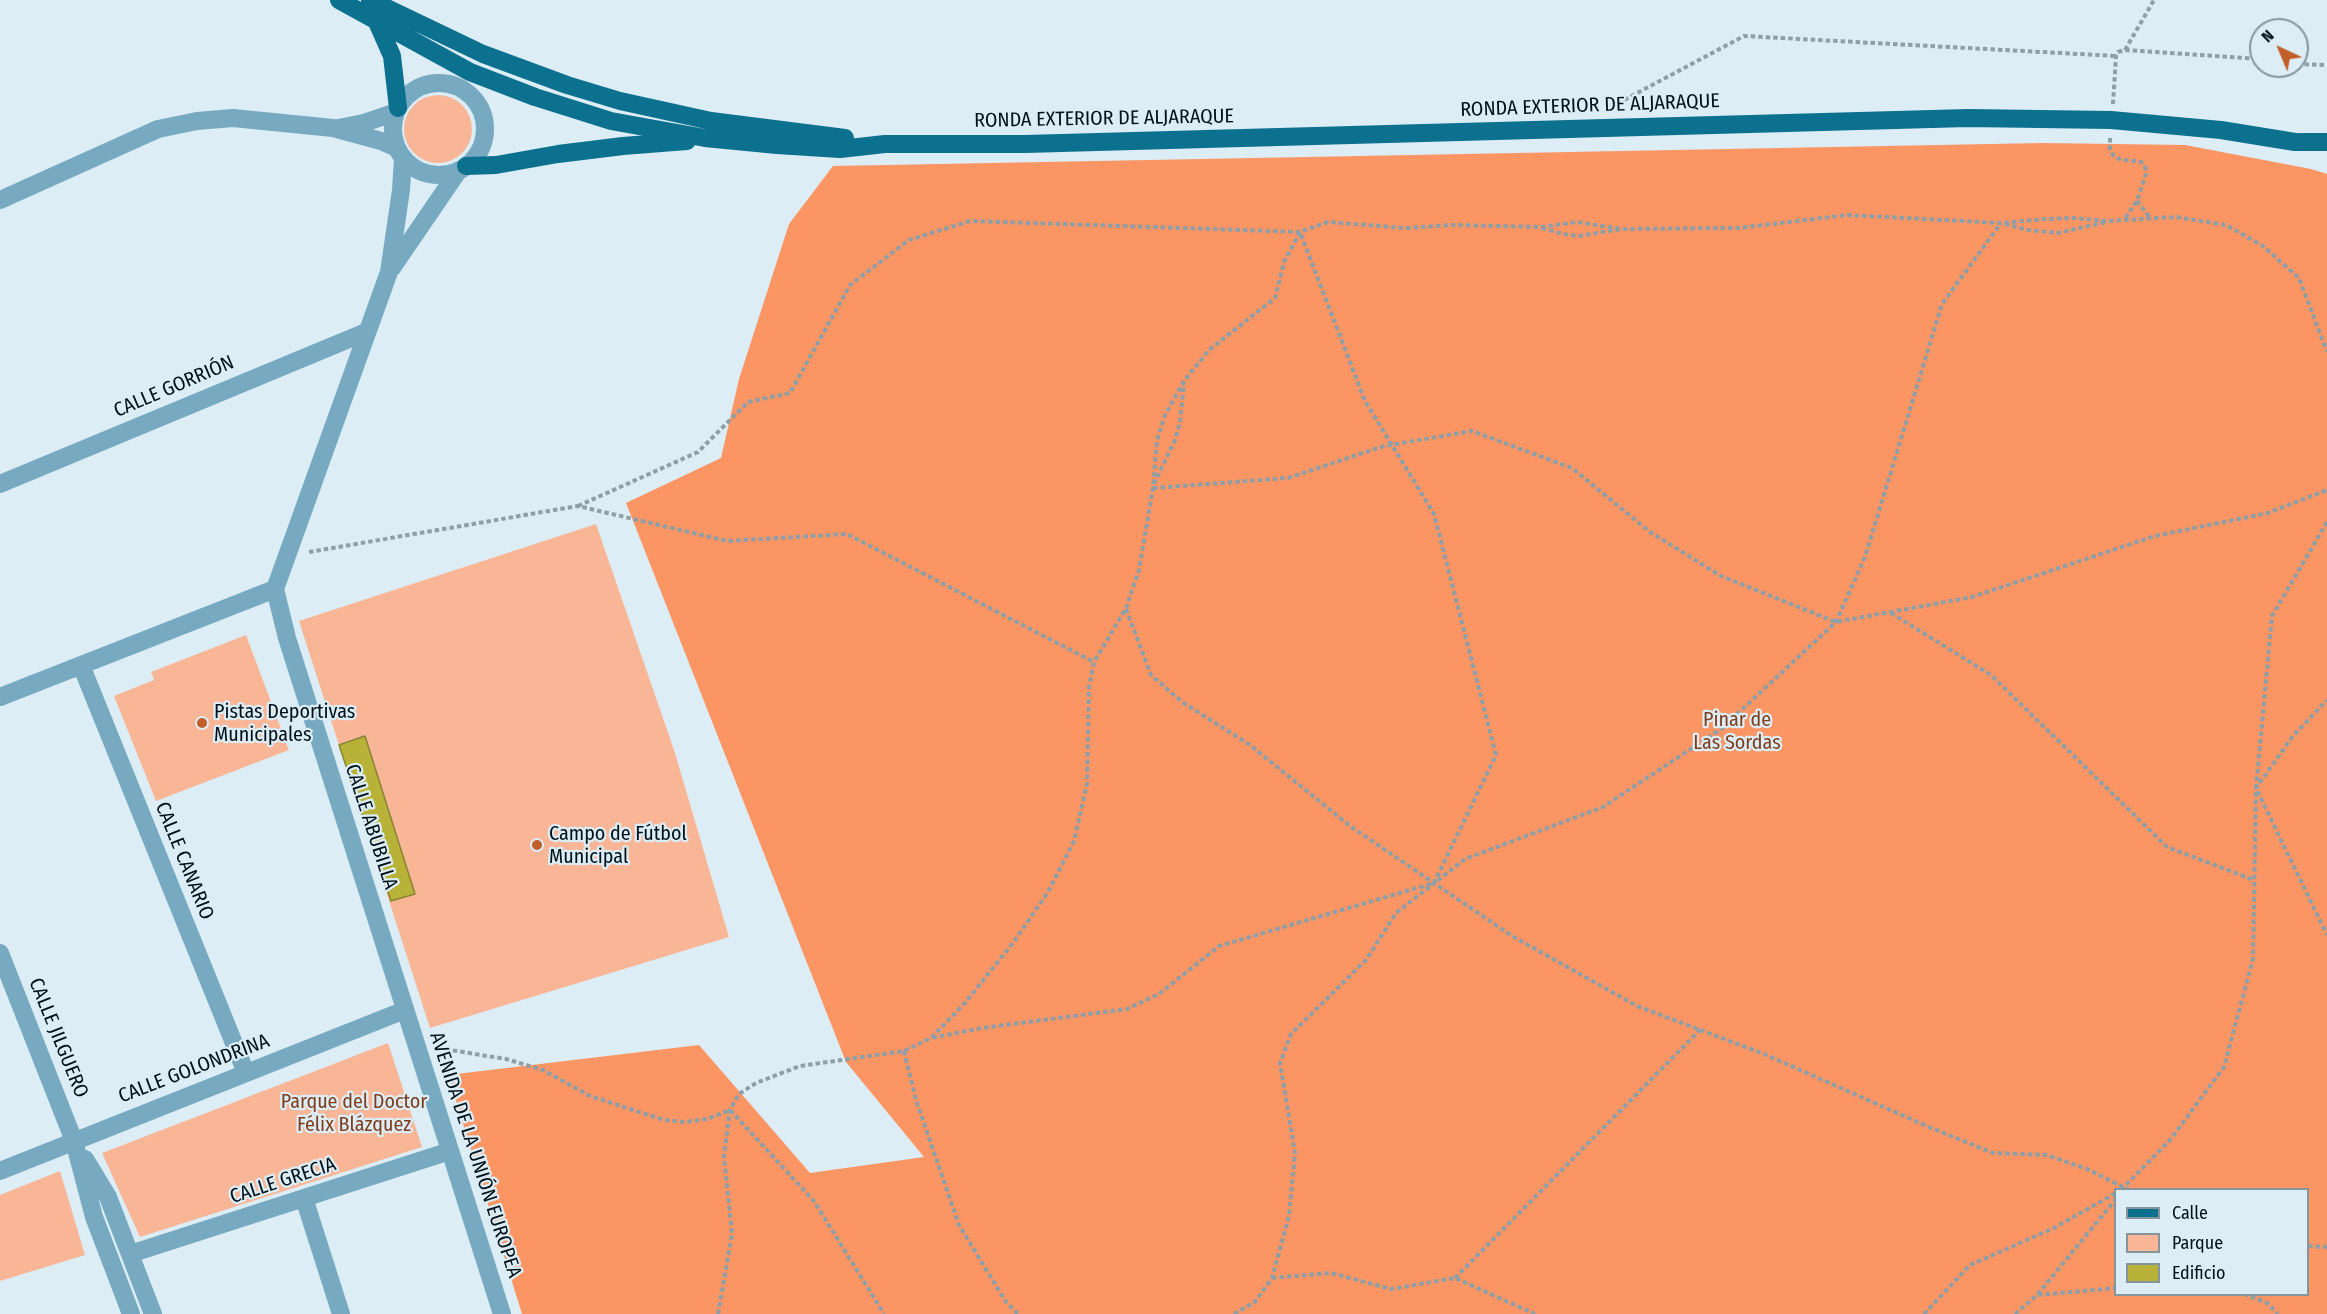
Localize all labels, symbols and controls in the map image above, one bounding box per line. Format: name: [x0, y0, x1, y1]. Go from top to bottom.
north arrow: [2249, 18, 2309, 78]
text: N: [2257, 26, 2278, 46]
street label: RONDA EXTERIOR DE ALJARAQUE: [1460, 89, 1720, 123]
street label: RONDA EXTERIOR DE ALJARAQUE: [974, 105, 1234, 133]
street label: CALLE GORRIÓN: [110, 351, 238, 423]
place label: Pistas Deportivas Municipales: [214, 700, 355, 747]
park label: Pinar de Las Sordas: [1693, 708, 1781, 755]
marker: Pistas Deportivas Municipales: [195, 716, 209, 730]
street label: CALLE ABUBILLA: [339, 761, 403, 893]
street label: CALLE CANARIO: [150, 799, 218, 923]
place label: Campo de Fútbol Municipal: [549, 822, 687, 869]
marker: Campo de Fútbol Municipal: [530, 838, 544, 852]
street label: CALLE JILGUERO: [23, 975, 93, 1101]
street label: CALLE GOLONDRINA: [115, 1029, 273, 1109]
street label: AVENIDA DE LA UNIÓN EUROPEA: [424, 1029, 526, 1281]
park label: Parque del Doctor Félix Blázquez: [281, 1090, 427, 1137]
street label: CALLE GRECIA: [227, 1153, 339, 1209]
legend: [2114, 1188, 2309, 1296]
text: Calle: [2172, 1202, 2208, 1224]
text: Parque: [2172, 1232, 2223, 1254]
text: Edificio: [2172, 1262, 2225, 1284]

